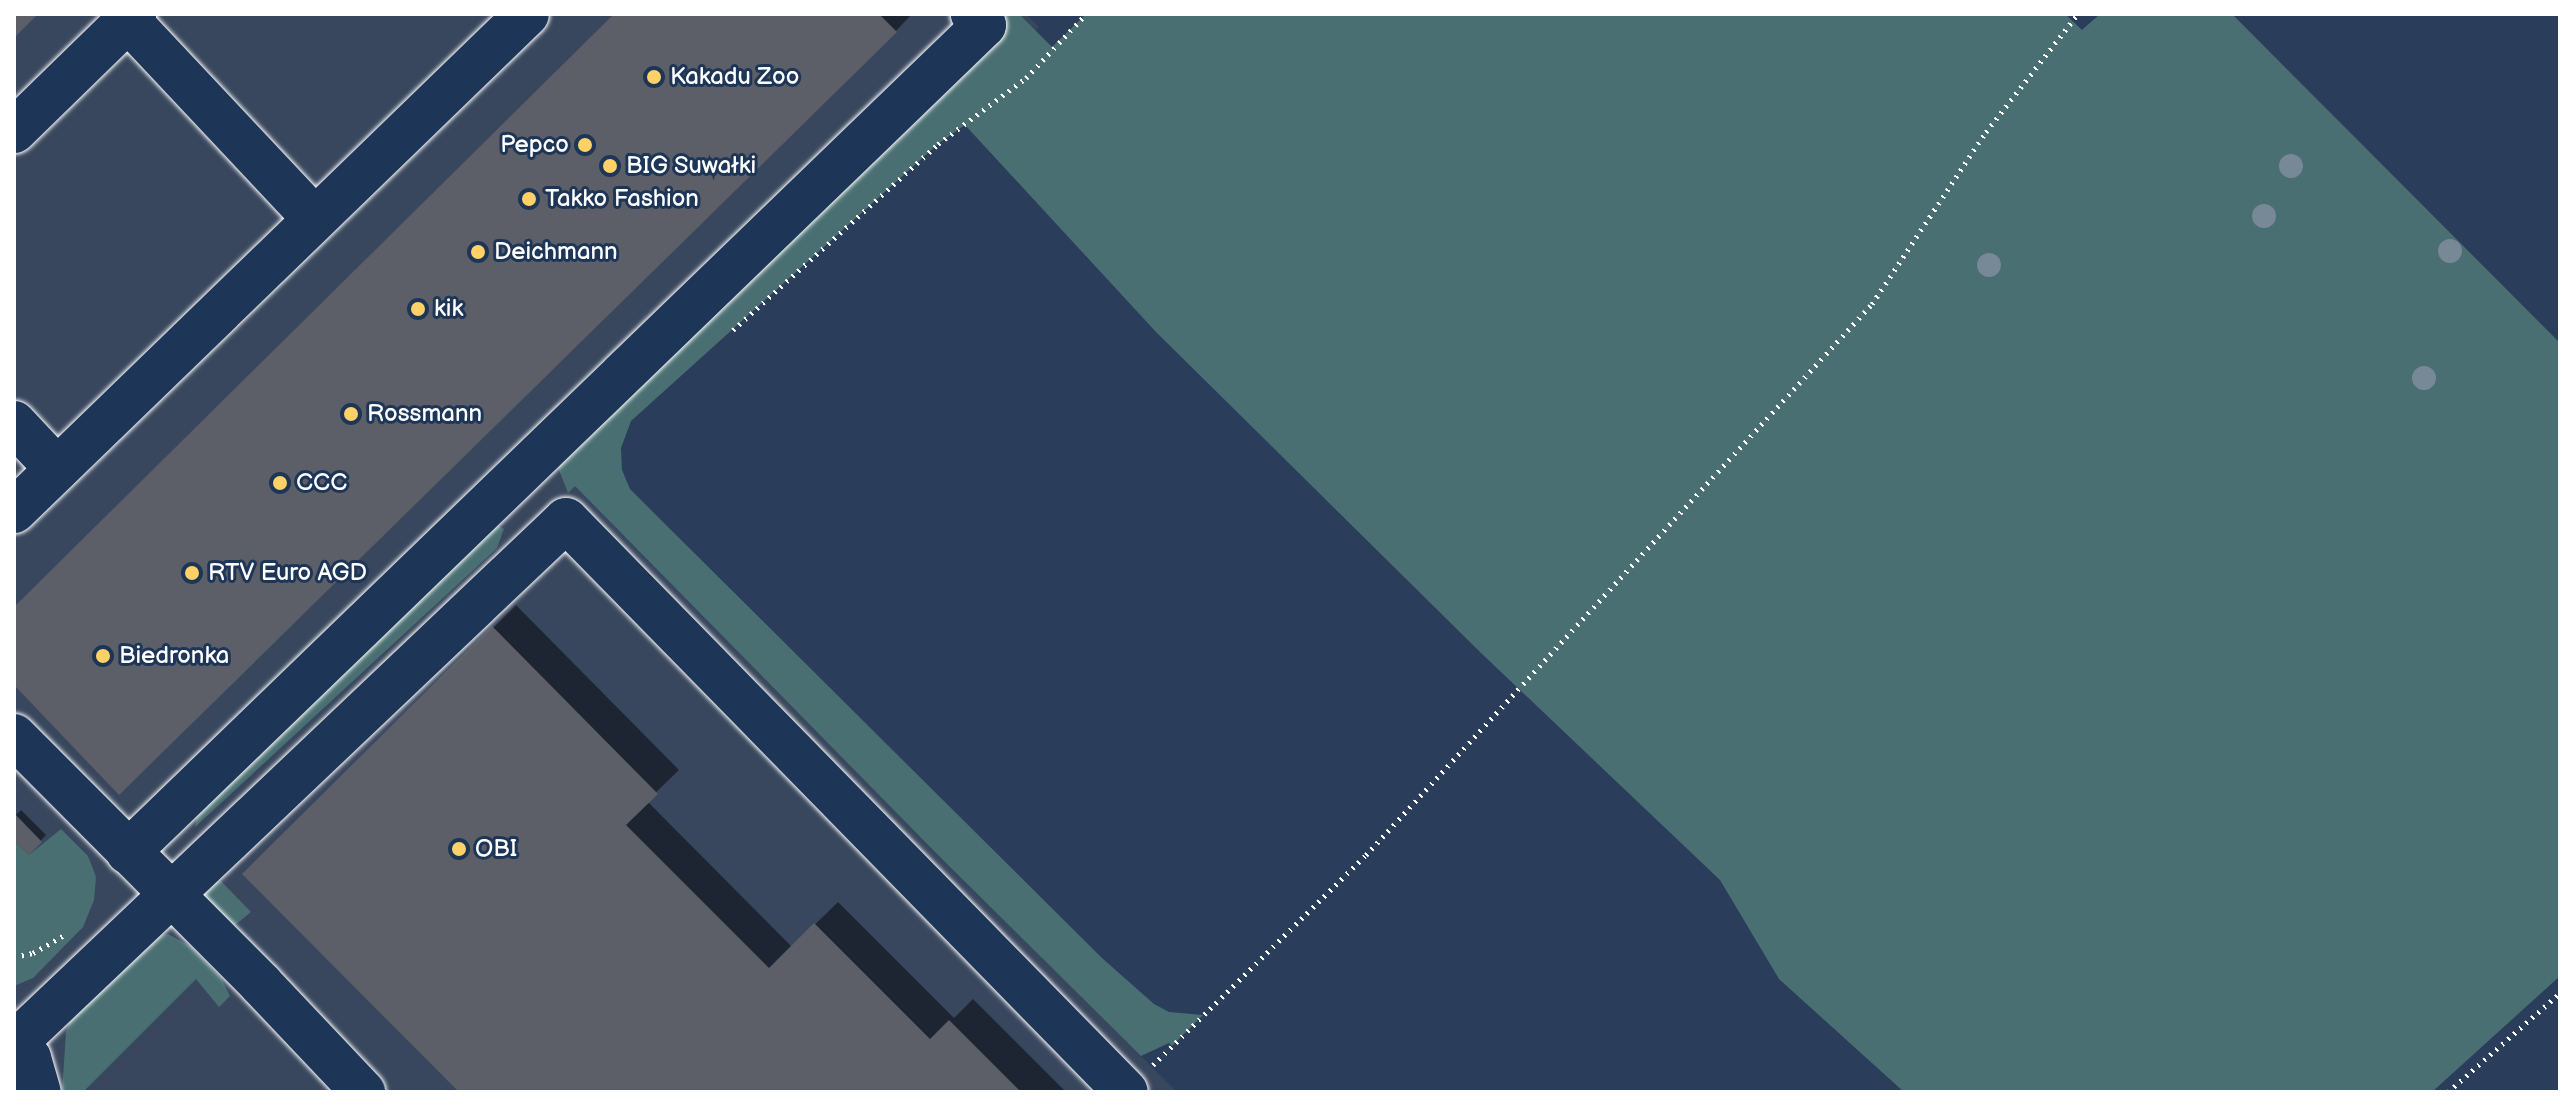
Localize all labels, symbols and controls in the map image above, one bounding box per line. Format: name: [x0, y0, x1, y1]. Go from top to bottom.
place label: Kakadu Zoo: [670, 63, 799, 91]
marker: Kakadu Zoo: [645, 68, 663, 86]
place label: Pepco: [500, 131, 569, 159]
marker: Pepco: [576, 136, 594, 154]
place label: BIG Suwałki: [626, 152, 757, 180]
marker: BIG Suwałki: [601, 157, 619, 175]
place label: Takko Fashion: [545, 185, 699, 213]
marker: Takko Fashion: [520, 190, 538, 208]
place label: Deichmann: [494, 238, 618, 266]
marker: Deichmann: [469, 243, 487, 261]
place label: kik: [434, 295, 463, 323]
marker: kik: [409, 300, 427, 318]
place label: Rossmann: [367, 400, 482, 428]
marker: Rossmann: [342, 405, 360, 423]
place label: CCC: [296, 469, 347, 497]
marker: CCC: [271, 474, 289, 492]
place label: RTV Euro AGD: [208, 559, 367, 587]
marker: RTV Euro AGD: [183, 564, 201, 582]
place label: Biedronka: [119, 642, 229, 670]
marker: Biedronka: [94, 647, 112, 665]
place label: OBI: [475, 835, 517, 863]
marker: OBI: [450, 840, 468, 858]

